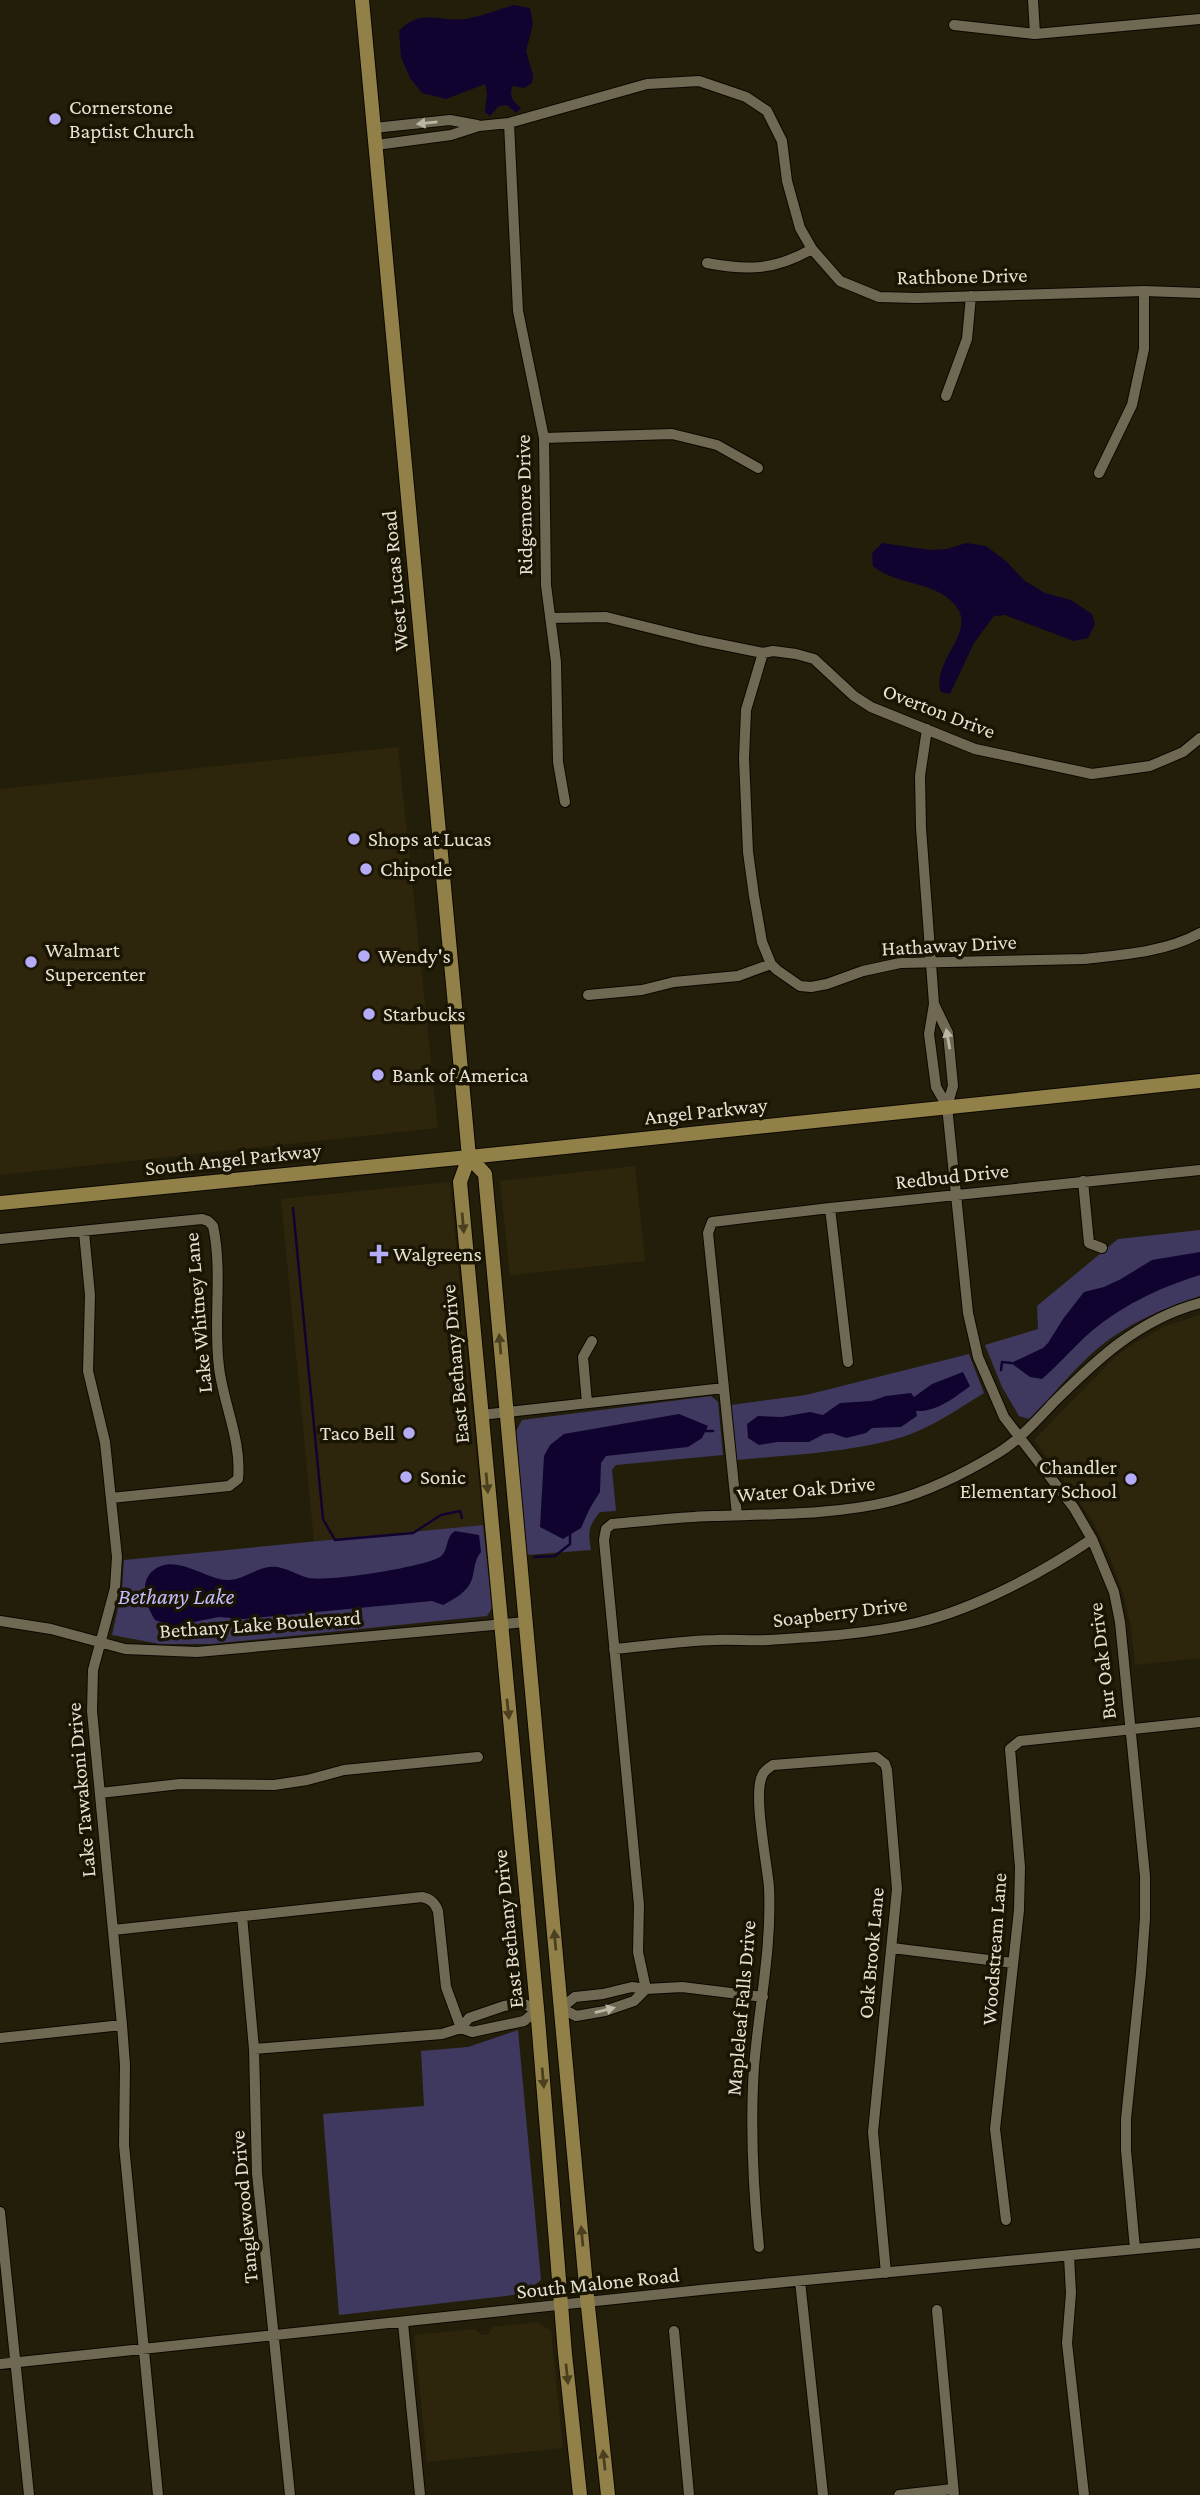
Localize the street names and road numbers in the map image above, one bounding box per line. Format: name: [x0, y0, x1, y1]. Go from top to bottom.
street label: Rathbone Drive: [896, 263, 1028, 289]
street label: Ridgemore Drive: [511, 434, 537, 576]
street label: West Lucas Road: [377, 510, 413, 652]
street label: Overton Drive: [879, 679, 999, 743]
street label: Hathaway Drive: [881, 929, 1017, 961]
street label: Angel Parkway: [643, 1093, 769, 1129]
street label: South Angel Parkway: [144, 1138, 323, 1180]
street label: Redbud Drive: [894, 1158, 1010, 1194]
street label: Lake Whitney Lane: [179, 1232, 217, 1394]
street label: East Bethany Drive: [436, 1284, 474, 1444]
street label: Water Oak Drive: [736, 1471, 876, 1507]
street label: Soapberry Drive: [771, 1592, 909, 1632]
street label: Bur Oak Drive: [1083, 1601, 1121, 1721]
street label: Bethany Lake Boulevard: [158, 1605, 362, 1643]
street label: Lake Tawakoni Drive: [61, 1702, 101, 1878]
street label: East Bethany Drive: [488, 1848, 528, 2010]
street label: Woodstream Lane: [977, 1872, 1011, 2026]
street label: Oak Brook Lane: [853, 1886, 889, 2020]
street label: Mapleleaf Falls Drive: [721, 1919, 761, 2097]
street label: Tanglewood Drive: [225, 2130, 263, 2284]
street label: South Malone Road: [515, 2263, 681, 2303]

